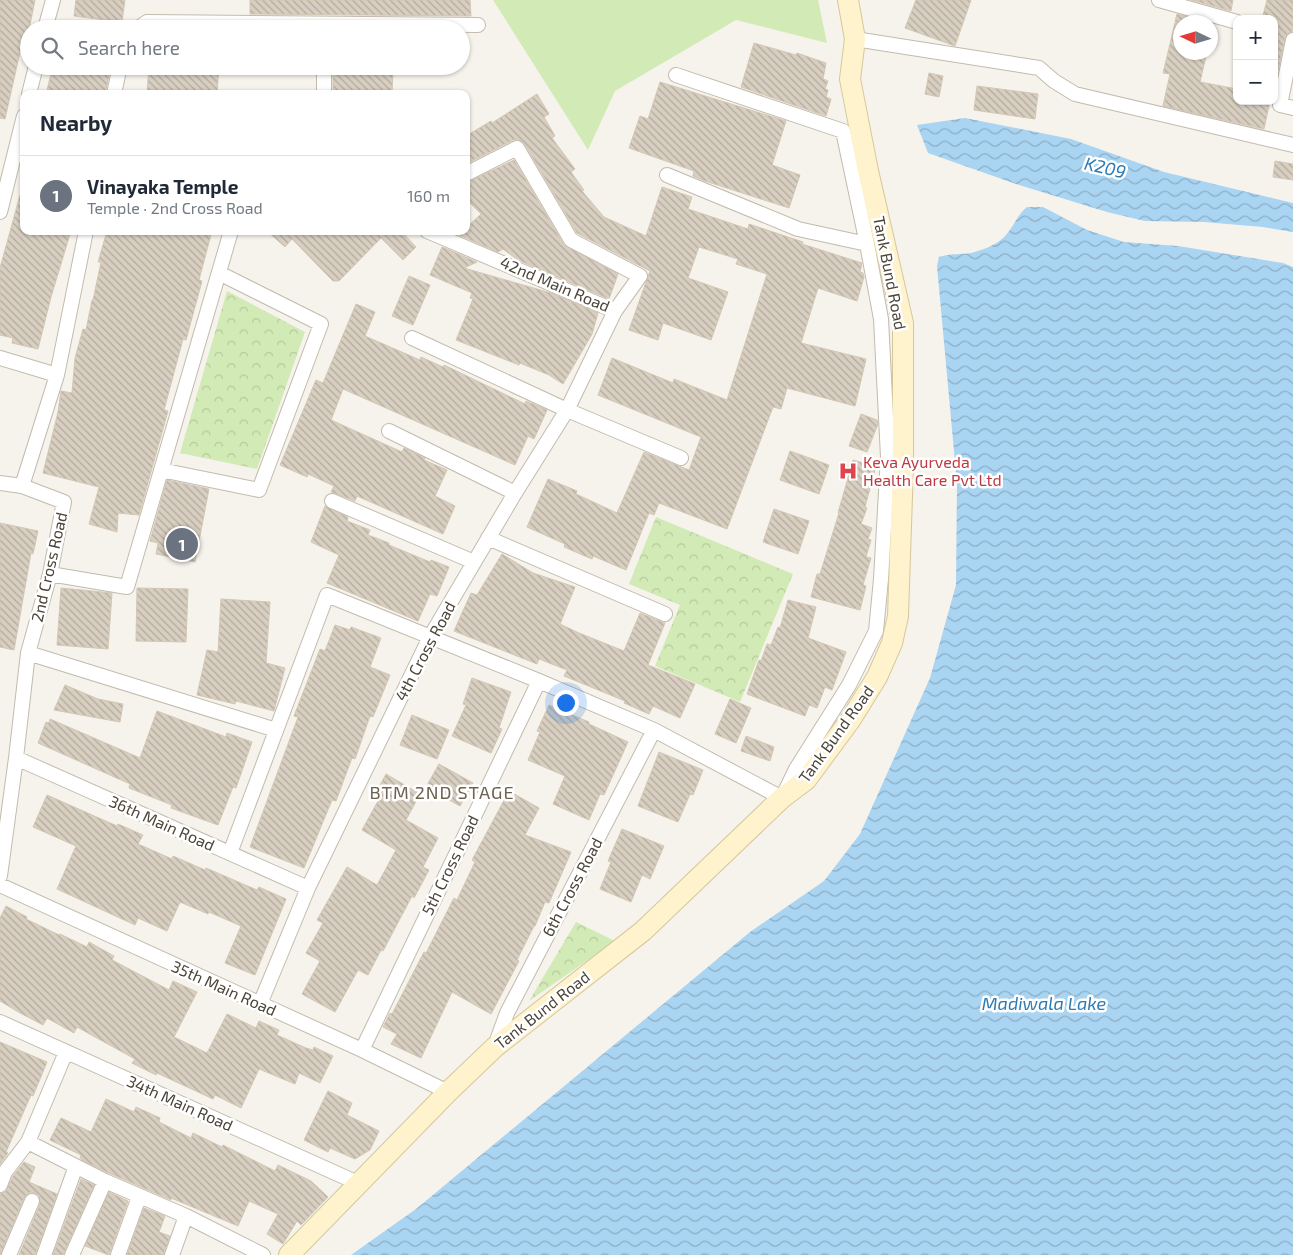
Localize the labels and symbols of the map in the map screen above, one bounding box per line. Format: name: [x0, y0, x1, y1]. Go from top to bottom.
north arrow: [1173, 15, 1218, 60]
water label: K209: [1082, 152, 1128, 182]
street label: Tank Bund Road: [870, 214, 911, 331]
street label: 42nd Main Road: [497, 252, 613, 315]
place label: Keva Ayurveda Health Care Pvt Ltd: [863, 452, 1002, 489]
hospital icon: Keva Ayurveda Health Care Pvt Ltd: [837, 460, 859, 482]
street label: 2nd Cross Road: [27, 510, 70, 624]
pin: 1: [166, 525, 198, 563]
street label: 4th Cross Road: [390, 598, 459, 704]
street label: Tank Bund Road: [794, 681, 877, 786]
your location: [553, 690, 579, 716]
district label: BTM 2ND STAGE: [369, 781, 515, 803]
street label: 36th Main Road: [106, 791, 218, 854]
street label: 5th Cross Road: [417, 812, 482, 918]
street label: 6th Cross Road: [538, 834, 606, 939]
street label: 35th Main Road: [169, 956, 280, 1019]
street label: Tank Bund Road: [490, 967, 593, 1053]
water label: Madiwala Lake: [982, 992, 1107, 1014]
street label: 34th Main Road: [124, 1071, 236, 1134]

